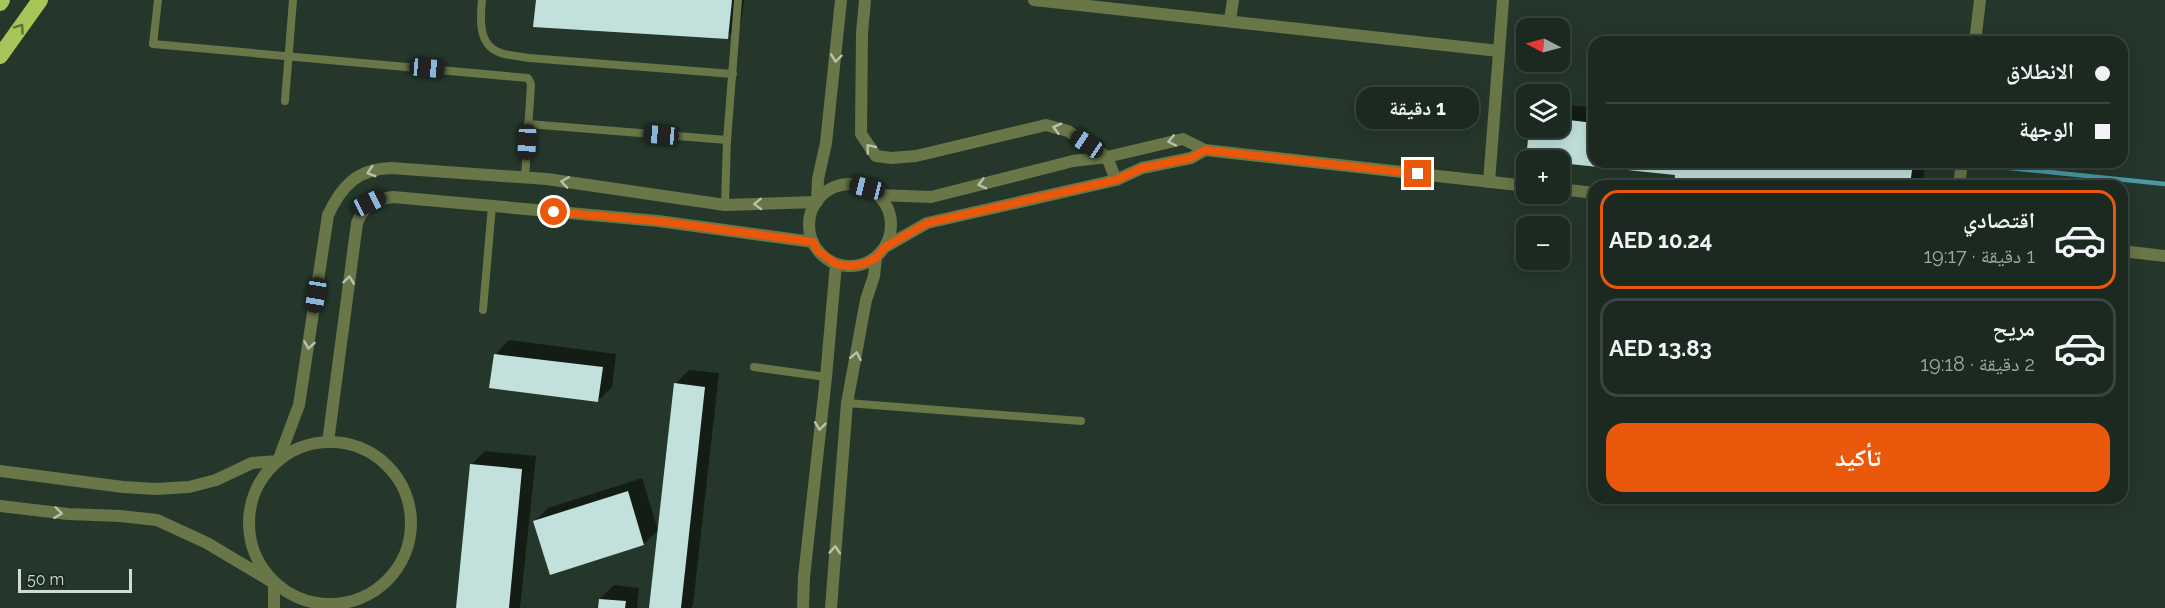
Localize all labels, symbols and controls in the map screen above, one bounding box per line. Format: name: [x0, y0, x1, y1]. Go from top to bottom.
north arrow: [1516, 18, 1570, 72]
map controls: [1516, 18, 1570, 270]
one-way arrow: [13, 24, 24, 35]
one-way arrow: [830, 54, 843, 63]
car: [408, 57, 446, 79]
text: الانطلاق: [2006, 58, 2074, 84]
button: layers: [1516, 84, 1570, 138]
callout: 1 دقيقة: [1356, 87, 1480, 129]
text: 1 دقيقة: [1389, 96, 1446, 120]
text: الوجهة: [2019, 116, 2074, 142]
one-way arrow: [1052, 122, 1062, 135]
car: [517, 124, 537, 160]
car: [642, 124, 680, 146]
car: [1067, 126, 1107, 162]
one-way arrow: [1167, 134, 1177, 147]
one-way arrow: [867, 144, 878, 155]
button: +: [1516, 150, 1570, 204]
route end: [1404, 160, 1431, 187]
one-way arrow: [366, 164, 377, 177]
car: [847, 175, 887, 201]
one-way arrow: [560, 176, 569, 188]
one-way arrow: [977, 177, 988, 189]
car: [349, 187, 389, 219]
route start: [540, 198, 567, 225]
one-way arrow: [754, 198, 763, 210]
text: اقتصادي: [1963, 207, 2035, 233]
icon: car: [2053, 213, 2107, 267]
button: −: [1516, 216, 1570, 270]
text: AED 10.24: [1609, 227, 1712, 253]
text: 1 دقيقة · 19:17: [1923, 244, 2035, 268]
one-way arrow: [342, 275, 354, 284]
car: [304, 276, 328, 314]
text: مريح: [1992, 315, 2035, 341]
icon: car: [2053, 321, 2107, 375]
text: AED 13.83: [1609, 335, 1712, 361]
one-way arrow: [303, 340, 315, 349]
one-way arrow: [849, 351, 862, 361]
text: 2 دقيقة · 19:18: [1920, 352, 2035, 376]
one-way arrow: [814, 422, 827, 431]
button: تأكيد: [1606, 423, 2110, 492]
one-way arrow: [53, 506, 63, 519]
one-way arrow: [829, 545, 842, 554]
scale bar: [18, 566, 132, 594]
text: 50 m: [27, 570, 64, 589]

